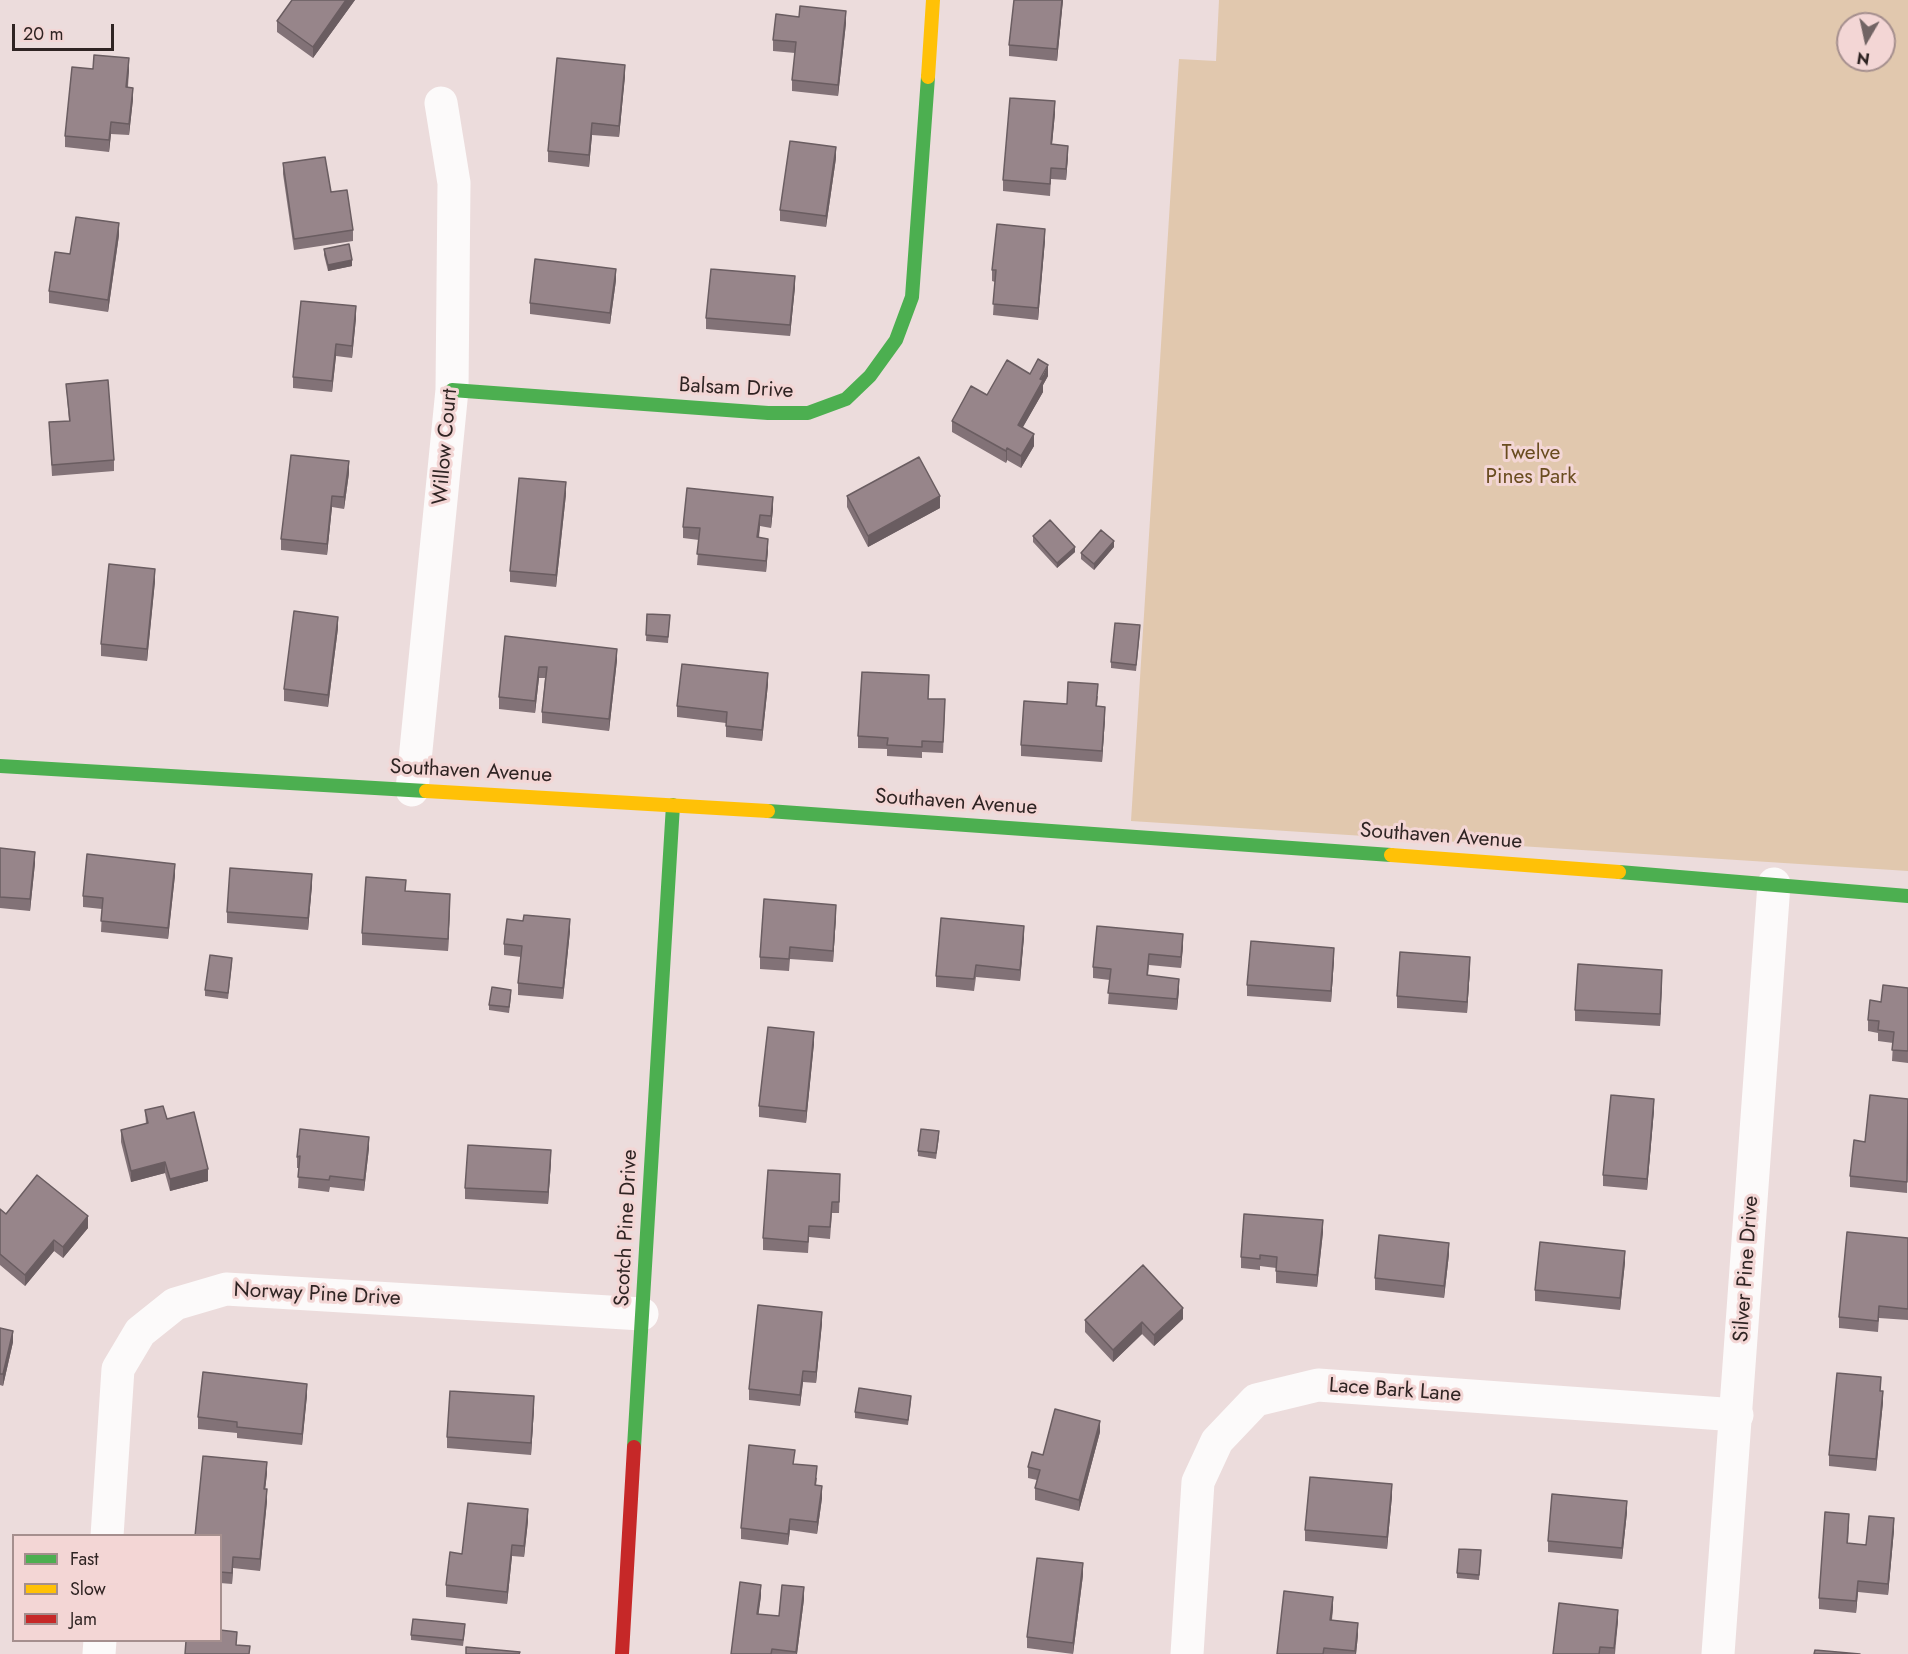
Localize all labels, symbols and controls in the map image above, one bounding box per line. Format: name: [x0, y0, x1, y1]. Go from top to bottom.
scale bar: [15, 12, 117, 50]
north arrow: [1836, 12, 1896, 72]
text: 20 m: [23, 21, 63, 47]
text: N: [1855, 46, 1871, 71]
street label: Balsam Drive: [678, 373, 794, 405]
street label: Willow Court: [428, 388, 464, 506]
park label: Twelve Pines Park: [1486, 441, 1576, 491]
street label: Southaven Avenue: [389, 755, 553, 789]
street label: Southaven Avenue: [874, 785, 1038, 821]
street label: Southaven Avenue: [1359, 819, 1523, 855]
street label: Scotch Pine Drive: [610, 1149, 644, 1307]
street label: Silver Pine Drive: [1729, 1195, 1765, 1343]
street label: Norway Pine Drive: [233, 1278, 401, 1312]
street label: Lace Bark Lane: [1328, 1374, 1462, 1408]
legend: [12, 1534, 222, 1642]
text: Fast: [70, 1546, 99, 1572]
text: Slow: [70, 1576, 106, 1602]
text: Jam: [70, 1606, 97, 1632]

